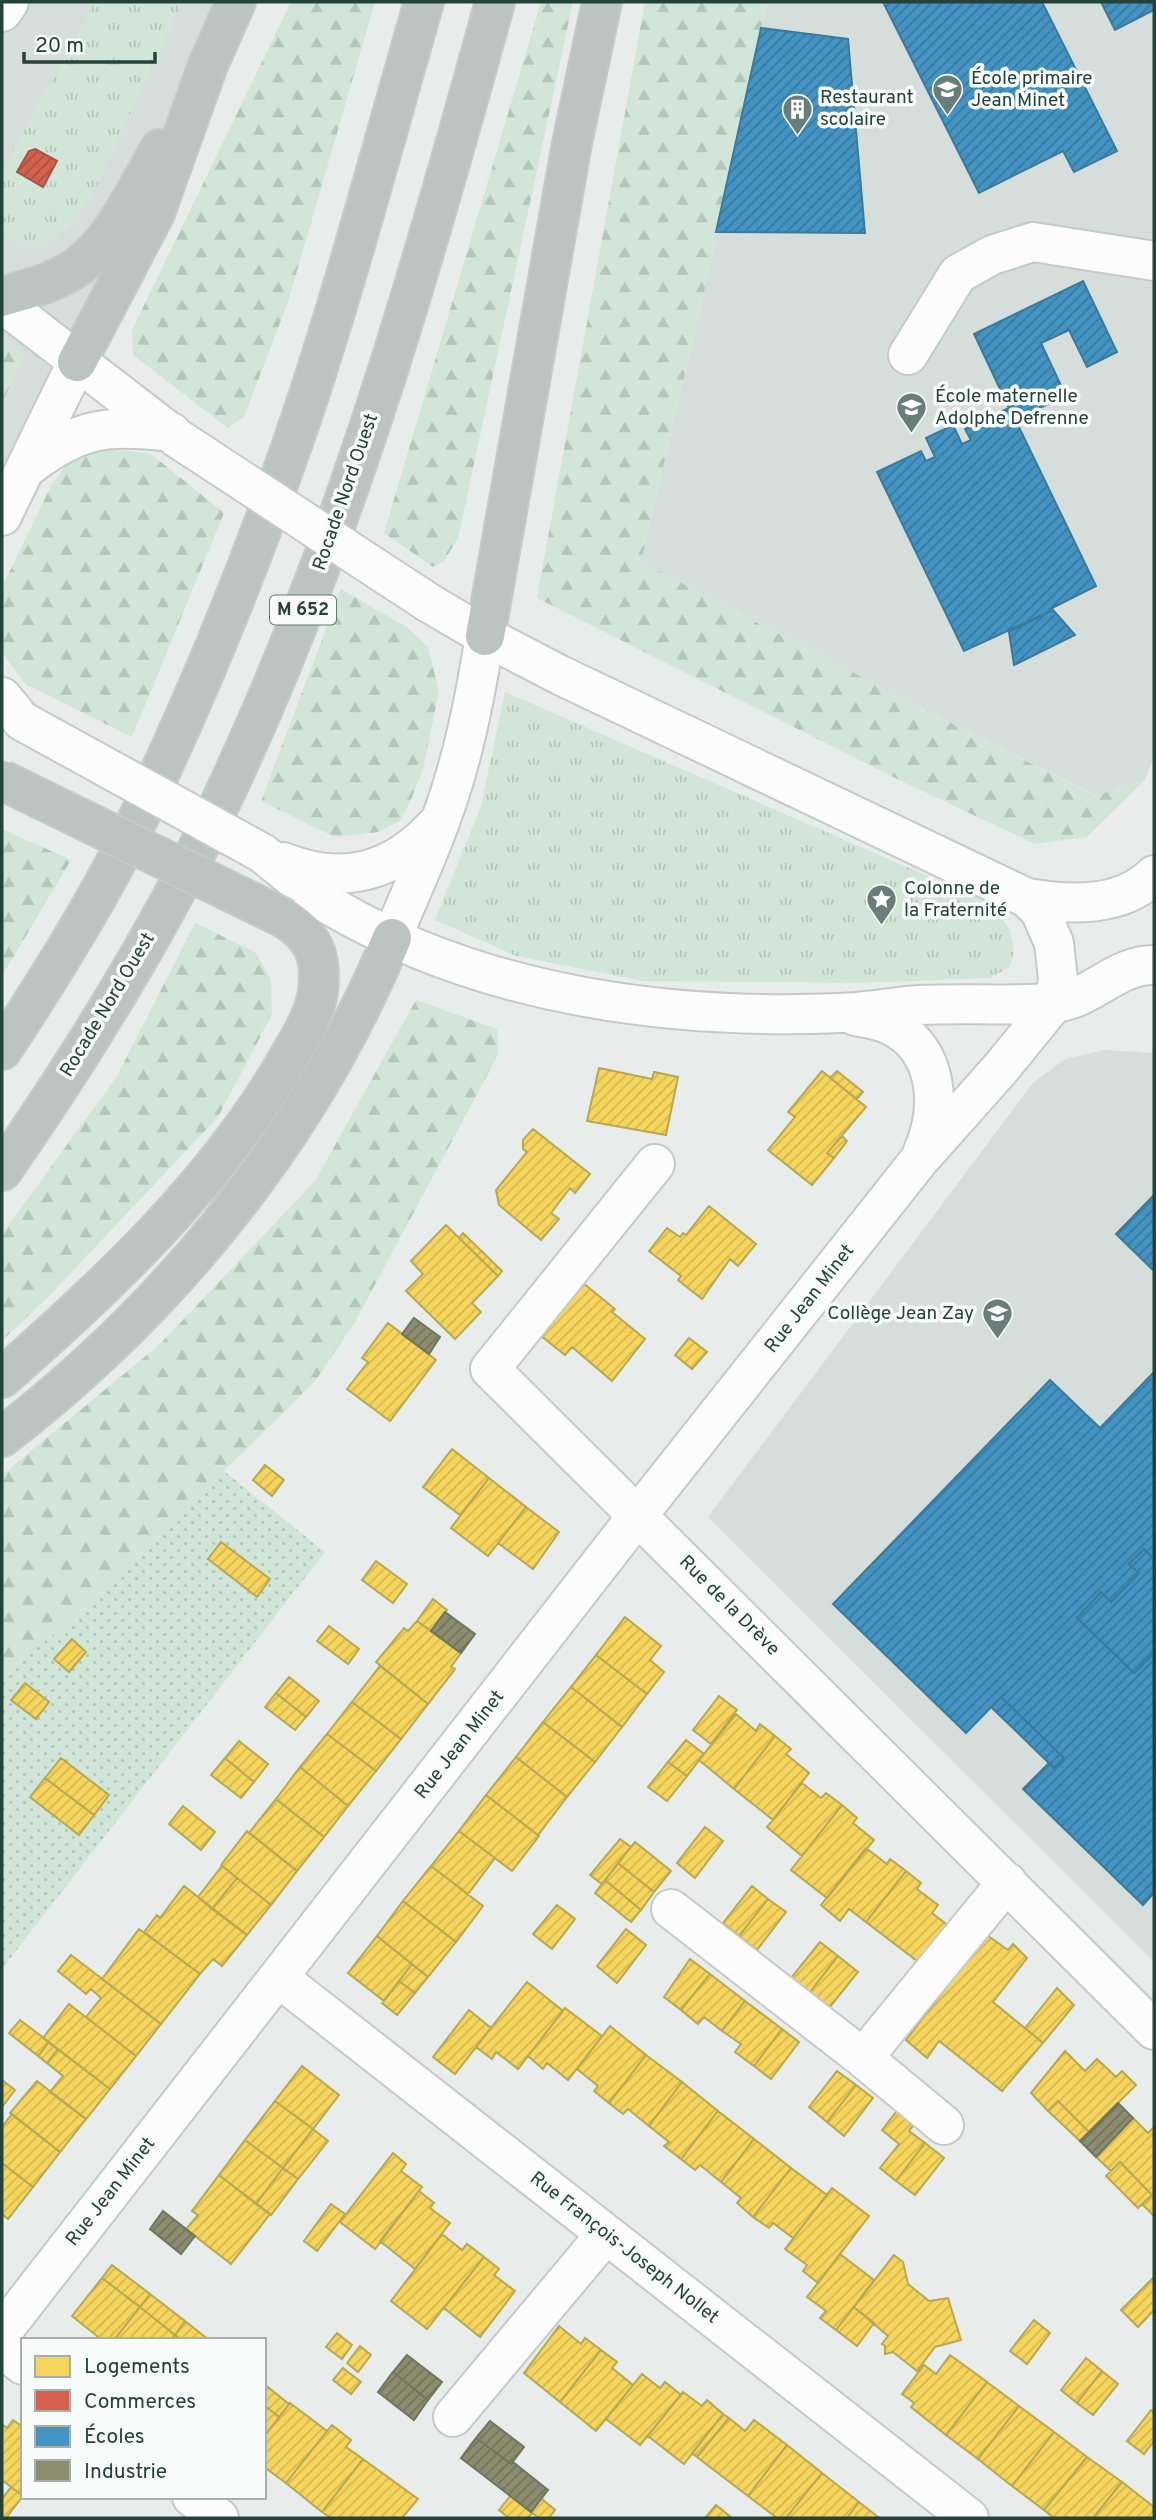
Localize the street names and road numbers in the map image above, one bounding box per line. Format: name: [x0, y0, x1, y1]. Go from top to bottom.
street label: Rocade Nord Ouest: [308, 410, 384, 574]
road number: M 652: [270, 596, 336, 624]
street label: Rocade Nord Ouest: [55, 928, 161, 1082]
street label: Rue Jean Minet: [760, 1240, 860, 1358]
street label: Rue de la Drève: [674, 1551, 784, 1661]
street label: Rue Jean Minet: [410, 1686, 510, 1804]
street label: Rue Jean Minet: [61, 2133, 161, 2251]
street label: Rue François-Joseph Nollet: [525, 2167, 723, 2329]

